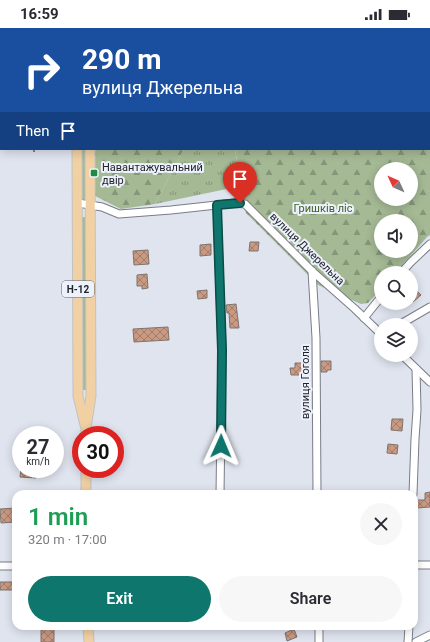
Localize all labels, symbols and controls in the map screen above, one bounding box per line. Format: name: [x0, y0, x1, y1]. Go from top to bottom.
text: 16:59: [20, 5, 59, 23]
text: 290 m: [82, 43, 161, 76]
icon: right: [16, 44, 68, 96]
text: вулиця Джерельна: [82, 77, 243, 98]
icon: arrive: [57, 120, 79, 142]
text: Then: [16, 122, 49, 140]
place label: Навантажувальний двір: [102, 161, 203, 187]
pin: [223, 162, 257, 203]
north arrow: [374, 162, 418, 206]
map controls: [374, 162, 418, 362]
marker: Навантажувальний двір: [89, 168, 99, 178]
icon: arrive: [229, 168, 251, 190]
park label: Гришків ліс: [294, 202, 353, 215]
street label: вулиця Джерельна: [267, 210, 347, 288]
button: sound: [374, 214, 418, 258]
button: search: [374, 266, 418, 310]
road number: Н-12: [62, 281, 94, 297]
button: layers: [374, 318, 418, 362]
street label: вулиця Гоголя: [299, 345, 312, 419]
position arrow: [200, 425, 242, 467]
speed limit sign: 30: [72, 426, 124, 478]
text: 27: [27, 435, 49, 459]
text: km/h: [26, 456, 50, 467]
text: 1 min: [28, 503, 88, 531]
button: close: [360, 503, 402, 545]
text: 320 m · 17:00: [28, 532, 107, 547]
button: Exit: [28, 576, 211, 622]
button: Share: [219, 576, 402, 622]

